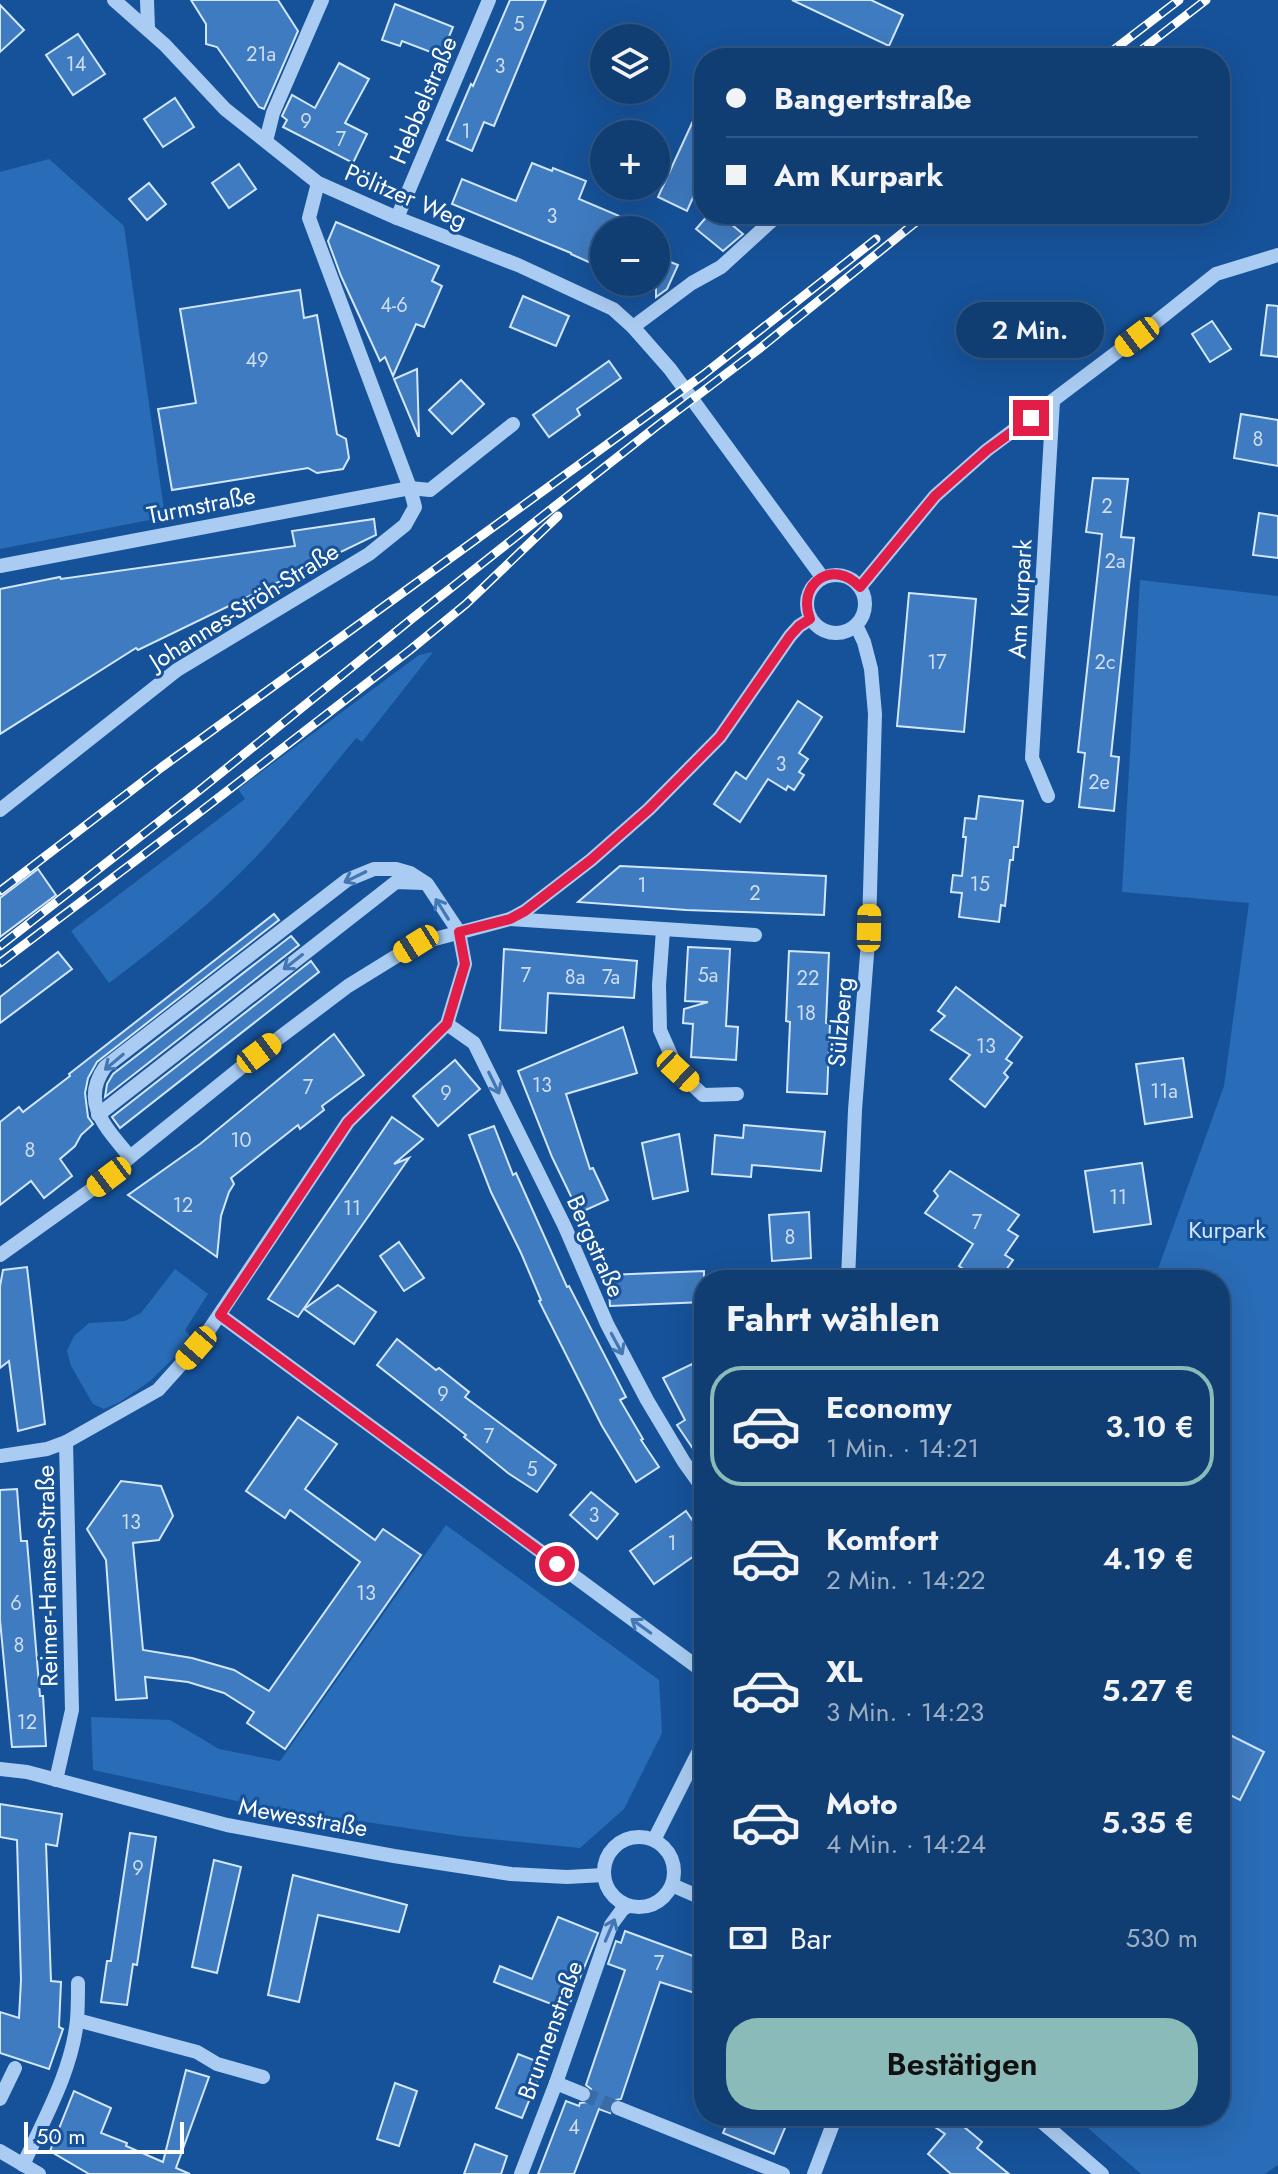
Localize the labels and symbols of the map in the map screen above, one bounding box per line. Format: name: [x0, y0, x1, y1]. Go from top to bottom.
house number: 5: [513, 10, 525, 39]
street label: Hebbelstraße: [380, 31, 466, 169]
house number: 21a: [246, 40, 276, 69]
house number: 14: [66, 50, 87, 79]
house number: 3: [495, 52, 506, 81]
house number: 9: [300, 107, 312, 136]
house number: 1: [462, 117, 471, 146]
house number: 7: [336, 125, 347, 154]
street label: Pölitzer Weg: [340, 155, 472, 237]
house number: 3: [547, 202, 558, 231]
house number: 4-6: [380, 291, 408, 320]
callout: 2 Min.: [957, 302, 1105, 358]
car: [1111, 313, 1163, 361]
house number: 49: [245, 346, 269, 375]
route end: [1013, 400, 1049, 436]
house number: 8: [1253, 425, 1263, 454]
street label: Turmstraße: [144, 477, 258, 533]
house number: 2: [1101, 492, 1113, 521]
street label: Johannes-Ströh-Straße: [140, 534, 345, 680]
street label: Am Kurpark: [999, 538, 1041, 660]
house number: 2a: [1105, 547, 1126, 576]
house number: 17: [927, 648, 947, 677]
house number: 2c: [1095, 648, 1115, 677]
house number: 3: [776, 750, 787, 779]
house number: 2e: [1088, 768, 1110, 797]
one-way arrow: [343, 870, 367, 886]
house number: 15: [970, 870, 990, 899]
house number: 1: [638, 871, 647, 900]
house number: 2: [749, 879, 761, 908]
one-way arrow: [434, 898, 451, 920]
car: [857, 904, 881, 952]
car: [389, 921, 443, 967]
one-way arrow: [283, 954, 304, 971]
house number: 7: [521, 961, 532, 990]
house number: 5a: [698, 961, 718, 990]
house number: 8a: [565, 963, 585, 992]
house number: 7a: [602, 963, 620, 992]
house number: 22: [797, 964, 819, 993]
street label: Sülzberg: [819, 976, 861, 1068]
house number: 18: [796, 999, 816, 1028]
car: [233, 1029, 285, 1077]
house number: 13: [976, 1032, 996, 1061]
car: [652, 1046, 704, 1096]
one-way arrow: [104, 1053, 124, 1071]
one-way arrow: [487, 1071, 502, 1095]
house number: 13: [532, 1071, 552, 1100]
house number: 7: [303, 1073, 314, 1102]
house number: 11a: [1150, 1077, 1178, 1106]
house number: 9: [440, 1079, 452, 1108]
house number: 10: [231, 1126, 252, 1155]
house number: 8: [25, 1136, 35, 1165]
car: [83, 1153, 135, 1201]
house number: 11: [1109, 1183, 1127, 1212]
street label: Bergstraße: [558, 1189, 634, 1303]
house number: 12: [173, 1191, 193, 1220]
house number: 11: [343, 1194, 361, 1223]
house number: 7: [972, 1208, 983, 1237]
park label: Kurpark: [1188, 1212, 1266, 1247]
house number: 8: [785, 1223, 795, 1252]
car: [171, 1322, 221, 1374]
one-way arrow: [610, 1331, 625, 1355]
house number: 9: [437, 1380, 449, 1409]
house number: 7: [484, 1422, 495, 1451]
house number: 5: [526, 1455, 538, 1484]
street label: Reimer-Hansen-Straße: [28, 1465, 66, 1687]
house number: 3: [589, 1501, 600, 1530]
house number: 13: [121, 1508, 141, 1537]
house number: 1: [668, 1529, 677, 1558]
route start: [539, 1546, 575, 1582]
house number: 13: [356, 1579, 376, 1608]
house number: 6: [10, 1589, 22, 1618]
one-way arrow: [631, 1617, 652, 1634]
house number: 8: [14, 1631, 24, 1660]
house number: 12: [17, 1708, 37, 1737]
street label: Mewesstraße: [236, 1788, 370, 1846]
house number: 9: [132, 1854, 144, 1883]
one-way arrow: [604, 1918, 619, 1943]
house number: 7: [654, 1949, 665, 1978]
street label: Brunnenstraße: [509, 1956, 591, 2104]
house number: 4: [568, 2113, 580, 2142]
scale bar: [24, 2118, 184, 2154]

